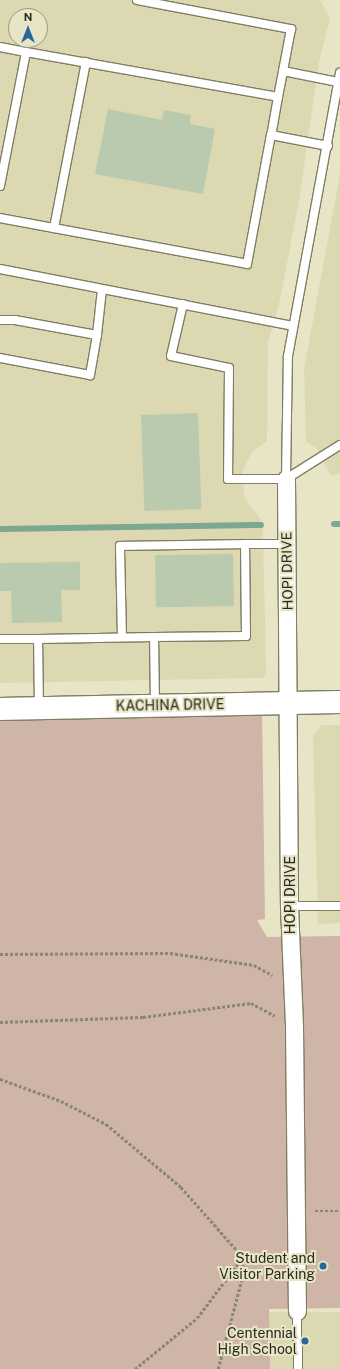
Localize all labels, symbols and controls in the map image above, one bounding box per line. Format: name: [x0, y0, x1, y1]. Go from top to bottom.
north arrow: [8, 8, 48, 48]
text: N: [24, 11, 32, 23]
street label: HOPI DRIVE: [278, 532, 296, 610]
street label: KACHINA DRIVE: [116, 696, 224, 714]
street label: HOPI DRIVE: [282, 856, 298, 934]
place label: Student and Visitor Parking: [219, 1250, 315, 1282]
marker: Student and Visitor Parking: [318, 1261, 328, 1271]
place label: Centennial High School: [218, 1325, 297, 1358]
marker: Centennial High School: [300, 1336, 310, 1346]

